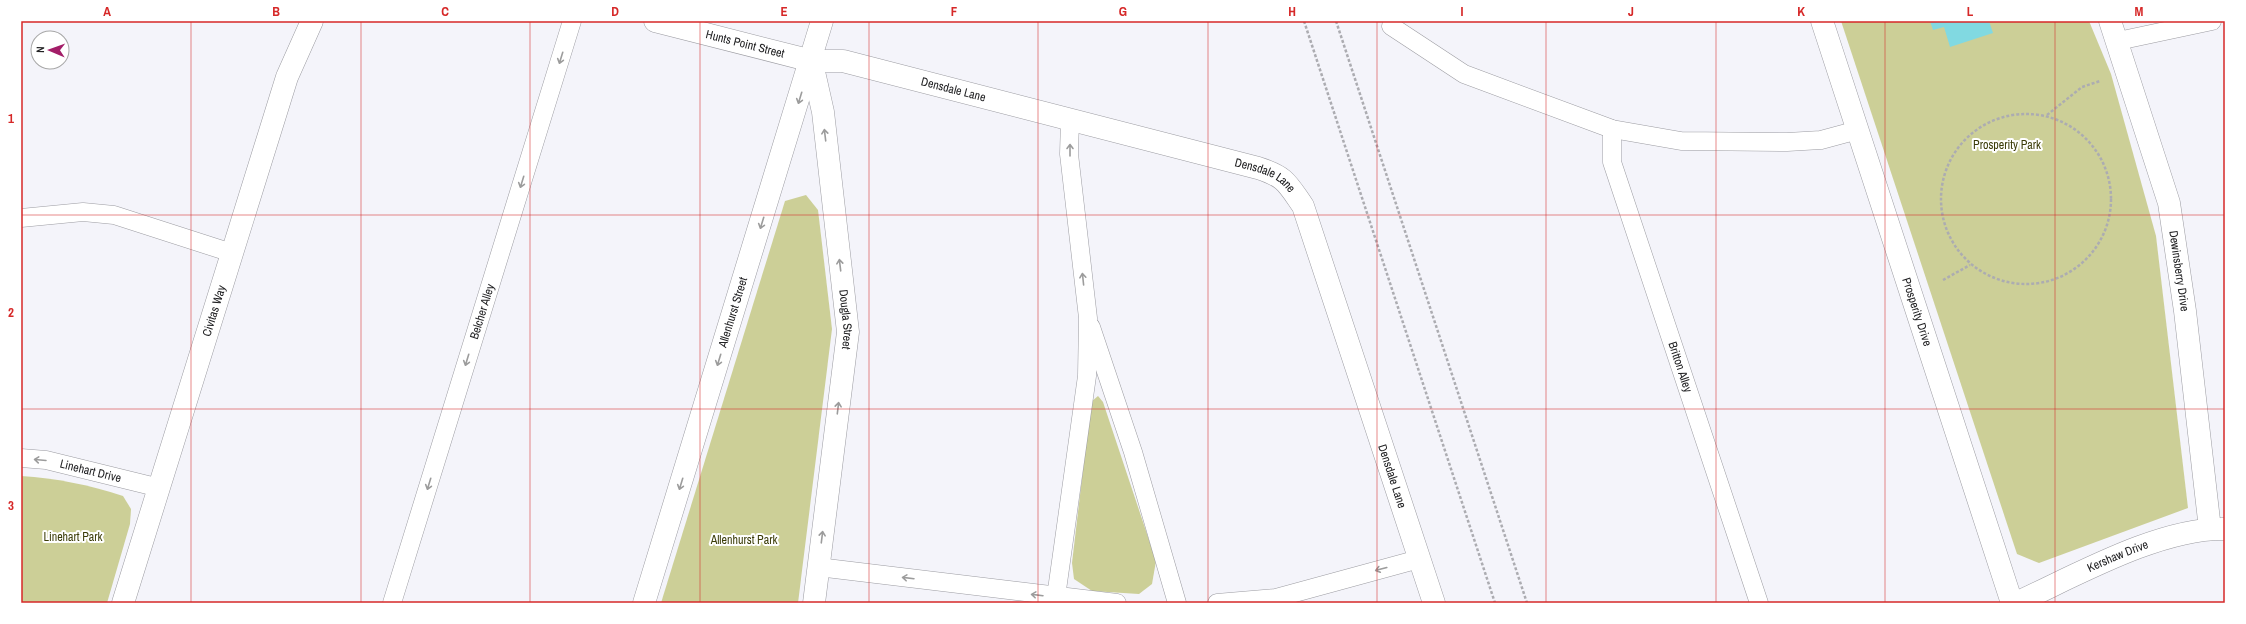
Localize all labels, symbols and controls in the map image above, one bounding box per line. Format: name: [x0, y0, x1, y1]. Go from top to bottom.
text: A: [103, 3, 111, 20]
text: B: [272, 3, 280, 20]
text: C: [441, 3, 449, 20]
text: D: [611, 3, 619, 20]
text: E: [780, 3, 788, 20]
text: F: [951, 3, 958, 20]
text: G: [1119, 3, 1127, 20]
text: H: [1288, 3, 1296, 20]
text: I: [1461, 3, 1464, 20]
text: J: [1628, 3, 1634, 20]
text: K: [1797, 3, 1805, 20]
text: L: [1967, 3, 1974, 20]
text: M: [2135, 3, 2144, 20]
street label: Hunts Point Street: [704, 26, 786, 62]
north arrow: [30, 30, 70, 70]
text: N: [33, 46, 47, 53]
one-way arrow: [557, 52, 564, 65]
street label: Densdale Lane: [919, 73, 987, 105]
one-way arrow: [796, 92, 803, 105]
text: 1: [8, 110, 14, 127]
one-way arrow: [822, 129, 829, 142]
park label: Prosperity Park: [1973, 137, 2041, 153]
one-way arrow: [1066, 144, 1074, 157]
street label: Densdale Lane: [1233, 154, 1299, 196]
one-way arrow: [518, 176, 525, 189]
one-way arrow: [758, 216, 765, 229]
street label: Dewinsberry Drive: [2165, 229, 2193, 312]
one-way arrow: [836, 259, 844, 272]
one-way arrow: [1079, 273, 1087, 286]
street label: Allenhurst Street: [714, 275, 751, 350]
street label: Prosperity Drive: [1898, 276, 1936, 348]
street label: Belcher Alley: [466, 282, 498, 341]
street label: Civitas Way: [199, 283, 230, 338]
street label: Dougla Street: [835, 289, 856, 351]
text: 2: [8, 304, 14, 321]
street label: Britton Alley: [1664, 339, 1696, 394]
one-way arrow: [463, 353, 470, 366]
one-way arrow: [715, 354, 722, 367]
one-way arrow: [834, 401, 842, 414]
street label: Densdale Lane: [1374, 442, 1410, 510]
one-way arrow: [34, 456, 47, 464]
street label: Linehart Drive: [58, 456, 123, 486]
one-way arrow: [424, 478, 432, 490]
one-way arrow: [677, 478, 684, 491]
text: 3: [8, 497, 14, 514]
park label: Linehart Park: [43, 529, 103, 545]
one-way arrow: [818, 530, 826, 543]
park label: Allenhurst Park: [710, 532, 777, 548]
street label: Kershaw Drive: [2085, 536, 2150, 576]
one-way arrow: [1375, 566, 1388, 573]
one-way arrow: [902, 574, 915, 582]
one-way arrow: [1031, 591, 1044, 599]

